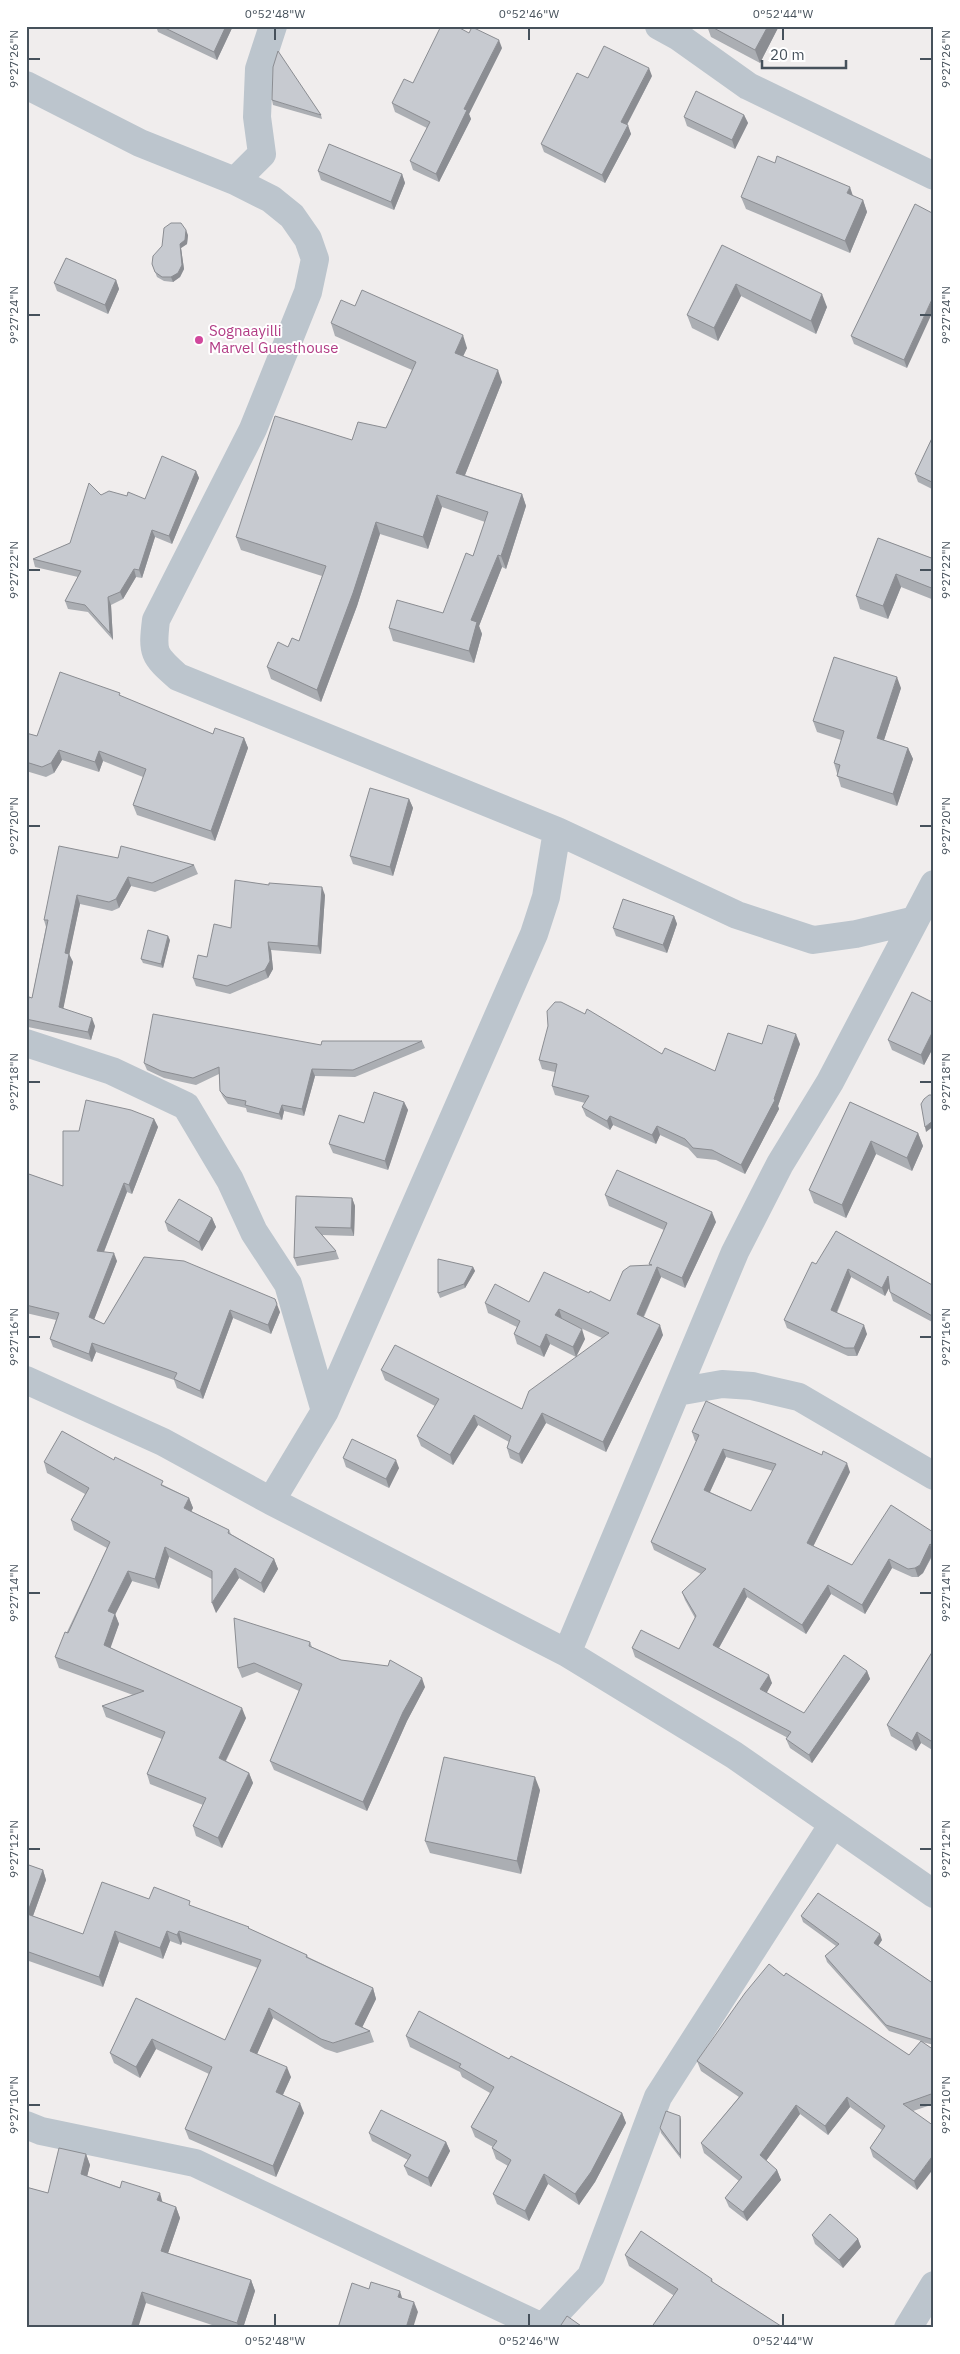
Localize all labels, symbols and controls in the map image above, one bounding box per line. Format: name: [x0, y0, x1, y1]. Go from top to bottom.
text: 0°52'48"W: [245, 6, 306, 21]
text: 0°52'46"W: [499, 6, 560, 21]
text: 0°52'44"W: [753, 6, 814, 21]
text: 9°27'26"N: [6, 30, 21, 88]
text: 9°27'26"N: [938, 30, 953, 88]
scale bar: [762, 38, 846, 70]
text: 20 m: [770, 45, 805, 64]
text: 9°27'24"N: [6, 286, 21, 344]
text: 9°27'24"N: [938, 286, 953, 344]
place label: Sognaayilli Marvel Guesthouse: [209, 321, 339, 357]
marker: Sognaayilli Marvel Guesthouse: [193, 334, 205, 346]
text: 9°27'22"N: [6, 541, 21, 599]
text: 9°27'22"N: [938, 541, 953, 599]
text: 9°27'20"N: [6, 797, 21, 855]
text: 9°27'20"N: [938, 797, 953, 855]
text: 9°27'18"N: [6, 1053, 21, 1111]
text: 9°27'18"N: [938, 1053, 953, 1111]
text: 9°27'16"N: [6, 1308, 21, 1366]
text: 9°27'16"N: [938, 1308, 953, 1366]
text: 9°27'14"N: [6, 1564, 21, 1622]
text: 9°27'14"N: [938, 1564, 953, 1622]
text: 9°27'12"N: [6, 1820, 21, 1878]
text: 9°27'12"N: [938, 1820, 953, 1878]
text: 9°27'10"N: [6, 2076, 21, 2134]
text: 9°27'10"N: [938, 2076, 953, 2134]
text: 0°52'48"W: [245, 2333, 306, 2348]
text: 0°52'46"W: [499, 2333, 560, 2348]
text: 0°52'44"W: [753, 2333, 814, 2348]

